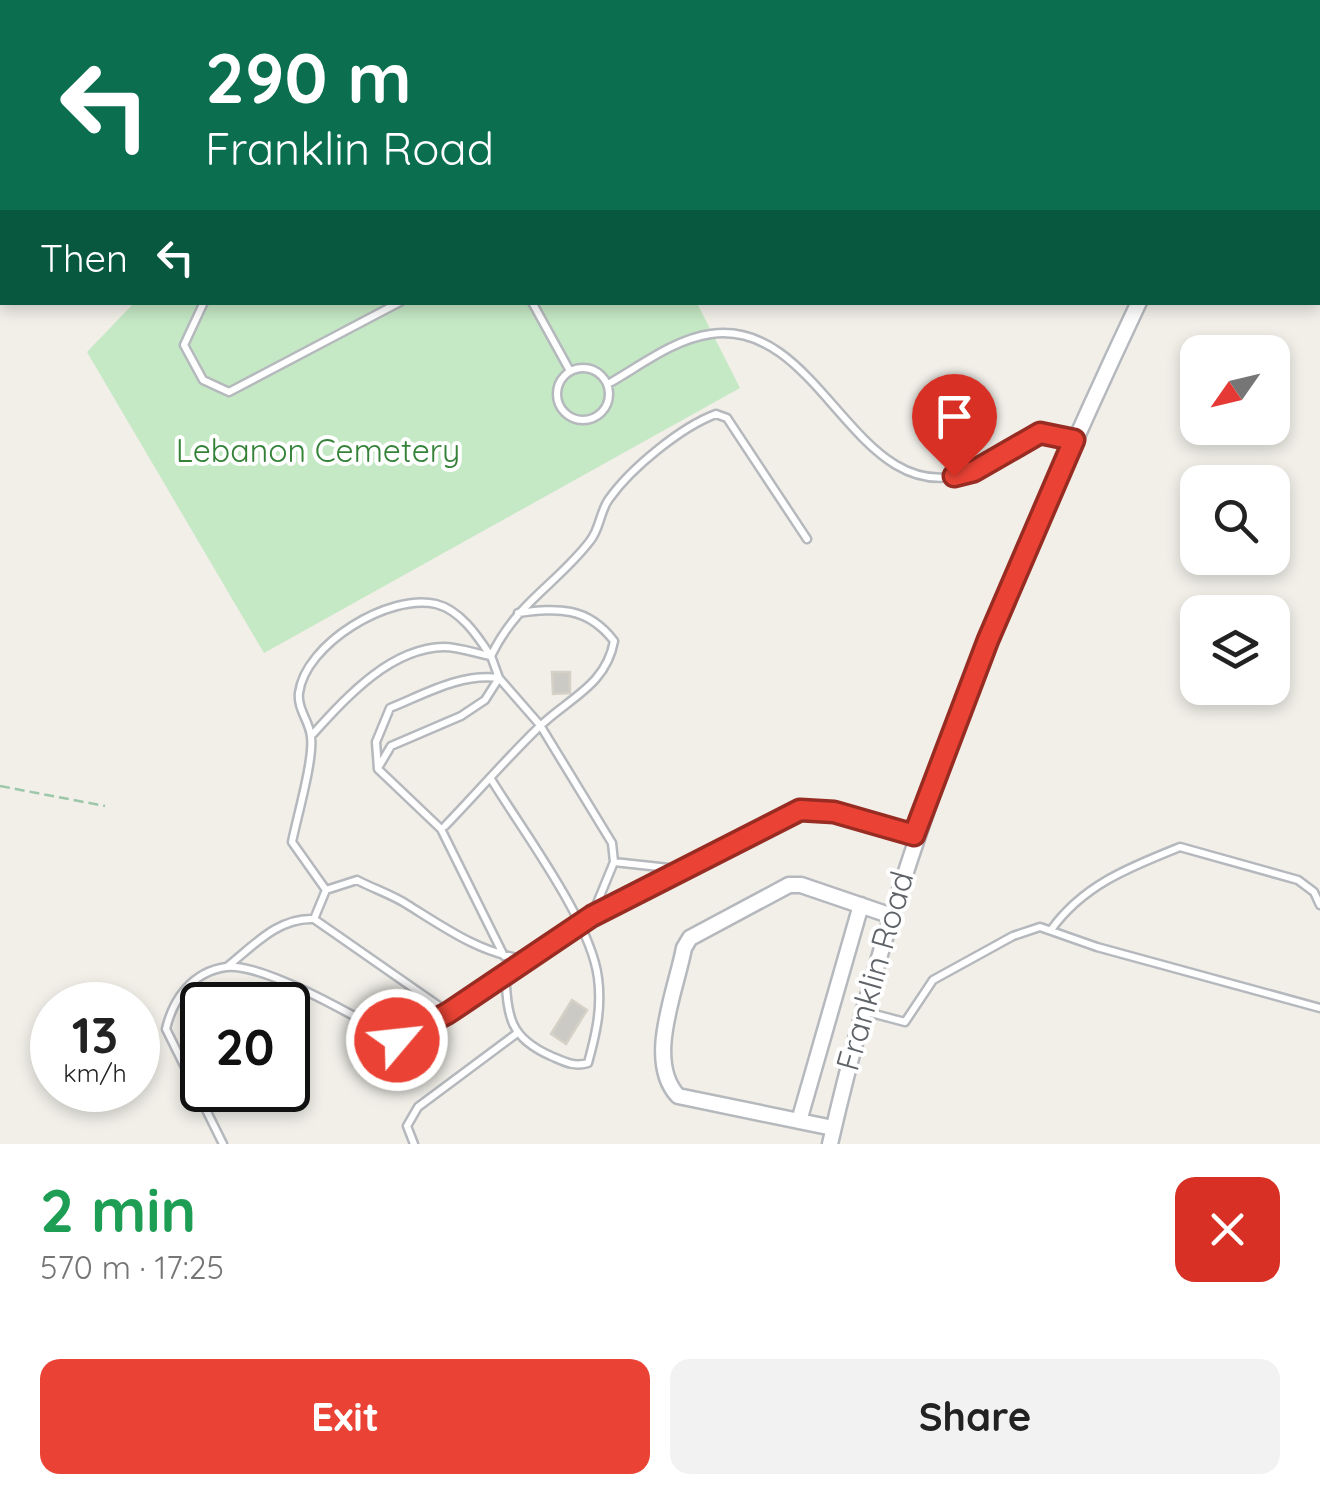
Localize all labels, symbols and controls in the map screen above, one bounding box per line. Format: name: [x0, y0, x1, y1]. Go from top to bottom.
text: 290 m: [205, 33, 412, 121]
icon: left: [40, 40, 170, 170]
text: Franklin Road: [205, 120, 494, 176]
icon: left: [148, 230, 203, 285]
text: Then: [40, 234, 128, 282]
north arrow: [1180, 335, 1290, 445]
map controls: [1180, 335, 1290, 705]
pin: [912, 374, 997, 477]
icon: arrive: [927, 389, 982, 444]
park label: Lebanon Cemetery: [176, 430, 460, 470]
button: search: [1180, 465, 1290, 575]
button: layers: [1180, 595, 1290, 705]
street label: Franklin Road: [826, 866, 922, 1075]
speed limit sign: 20: [180, 982, 310, 1112]
position arrow: [345, 988, 449, 1092]
text: 13: [72, 1003, 118, 1066]
text: km/h: [63, 1057, 127, 1088]
text: 2 min: [40, 1172, 196, 1247]
button: close: [1175, 1177, 1280, 1282]
text: 570 m · 17:25: [40, 1247, 224, 1287]
button: Exit: [40, 1359, 650, 1474]
button: Share: [670, 1359, 1280, 1474]

